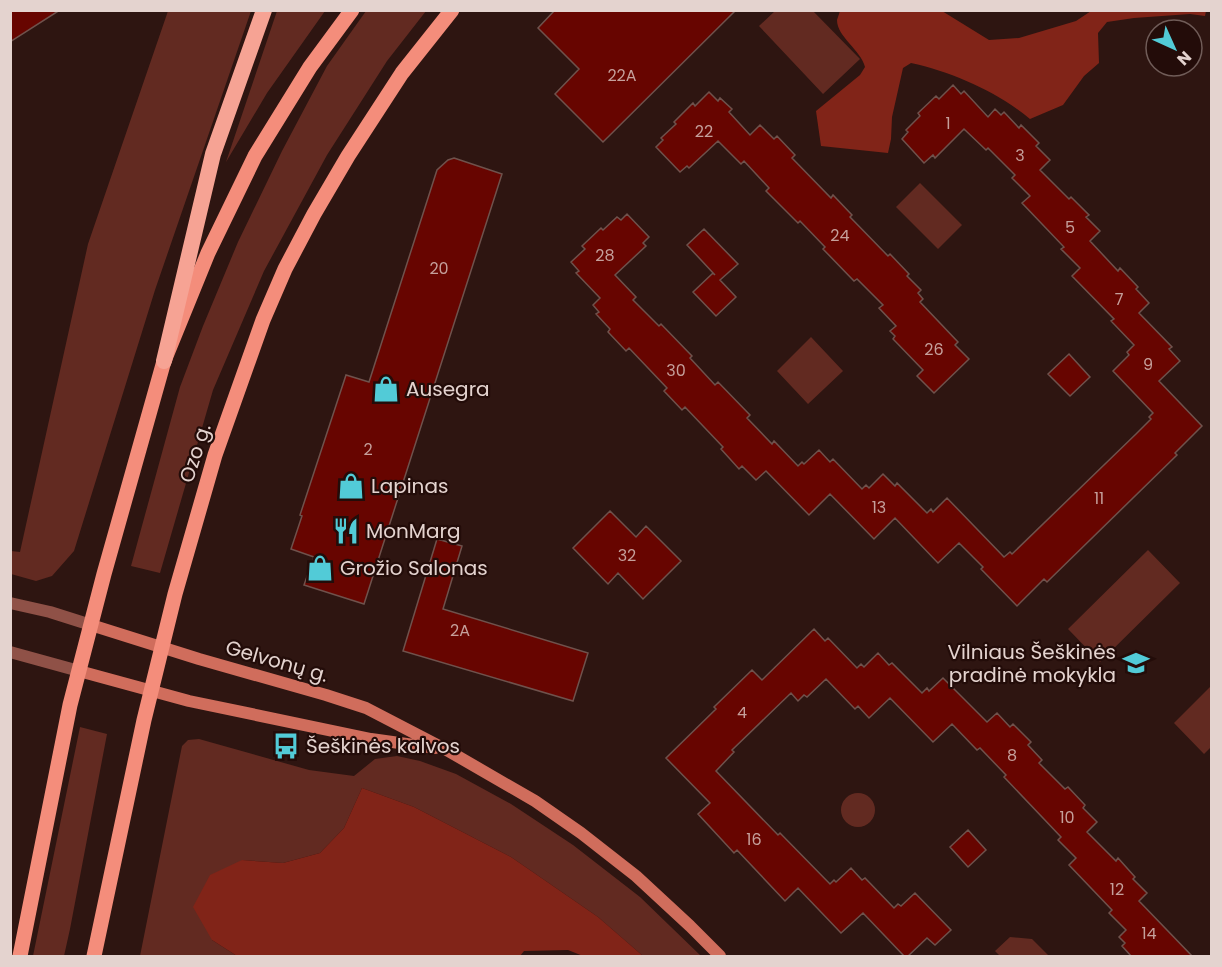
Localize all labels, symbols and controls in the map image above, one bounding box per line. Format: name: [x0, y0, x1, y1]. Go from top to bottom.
north arrow: [1144, 18, 1204, 78]
text: N: [1172, 46, 1197, 71]
house number: 22A: [607, 64, 637, 87]
house number: 1: [945, 112, 951, 135]
house number: 22: [695, 120, 713, 143]
house number: 3: [1015, 144, 1025, 167]
house number: 5: [1065, 216, 1075, 239]
house number: 24: [830, 224, 850, 247]
house number: 28: [595, 244, 615, 267]
house number: 20: [429, 257, 449, 280]
house number: 7: [1115, 288, 1124, 311]
house number: 26: [924, 338, 944, 361]
house number: 9: [1143, 353, 1153, 376]
house number: 30: [666, 359, 686, 382]
shop icon: Ausegra: [371, 374, 401, 404]
place label: Ausegra: [406, 375, 490, 403]
street label: Ozo g.: [172, 420, 218, 486]
house number: 2: [363, 438, 373, 461]
shop icon: Lapinas: [336, 471, 366, 501]
place label: Lapinas: [371, 472, 448, 500]
house number: 11: [1094, 487, 1104, 510]
house number: 13: [872, 496, 886, 519]
restaurant icon: MonMarg: [331, 516, 361, 546]
place label: MonMarg: [366, 517, 461, 545]
house number: 32: [618, 544, 636, 567]
shop icon: Grožio Salonas: [305, 553, 335, 583]
place label: Grožio Salonas: [340, 554, 488, 582]
house number: 2A: [450, 619, 470, 642]
street label: Gelvonų g.: [222, 633, 332, 689]
place label: Vilniaus Šeškinės pradinė mokykla: [947, 638, 1116, 689]
school or university icon: Vilniaus Šeškinės pradinė mokykla: [1121, 648, 1151, 678]
house number: 4: [737, 701, 747, 724]
bus stop icon: Šeškinės kalvos: [271, 731, 301, 761]
place label: Šeškinės kalvos: [306, 732, 460, 760]
house number: 8: [1007, 744, 1017, 767]
house number: 10: [1059, 806, 1075, 829]
house number: 16: [746, 828, 762, 851]
house number: 12: [1110, 878, 1124, 901]
house number: 14: [1141, 922, 1157, 945]

